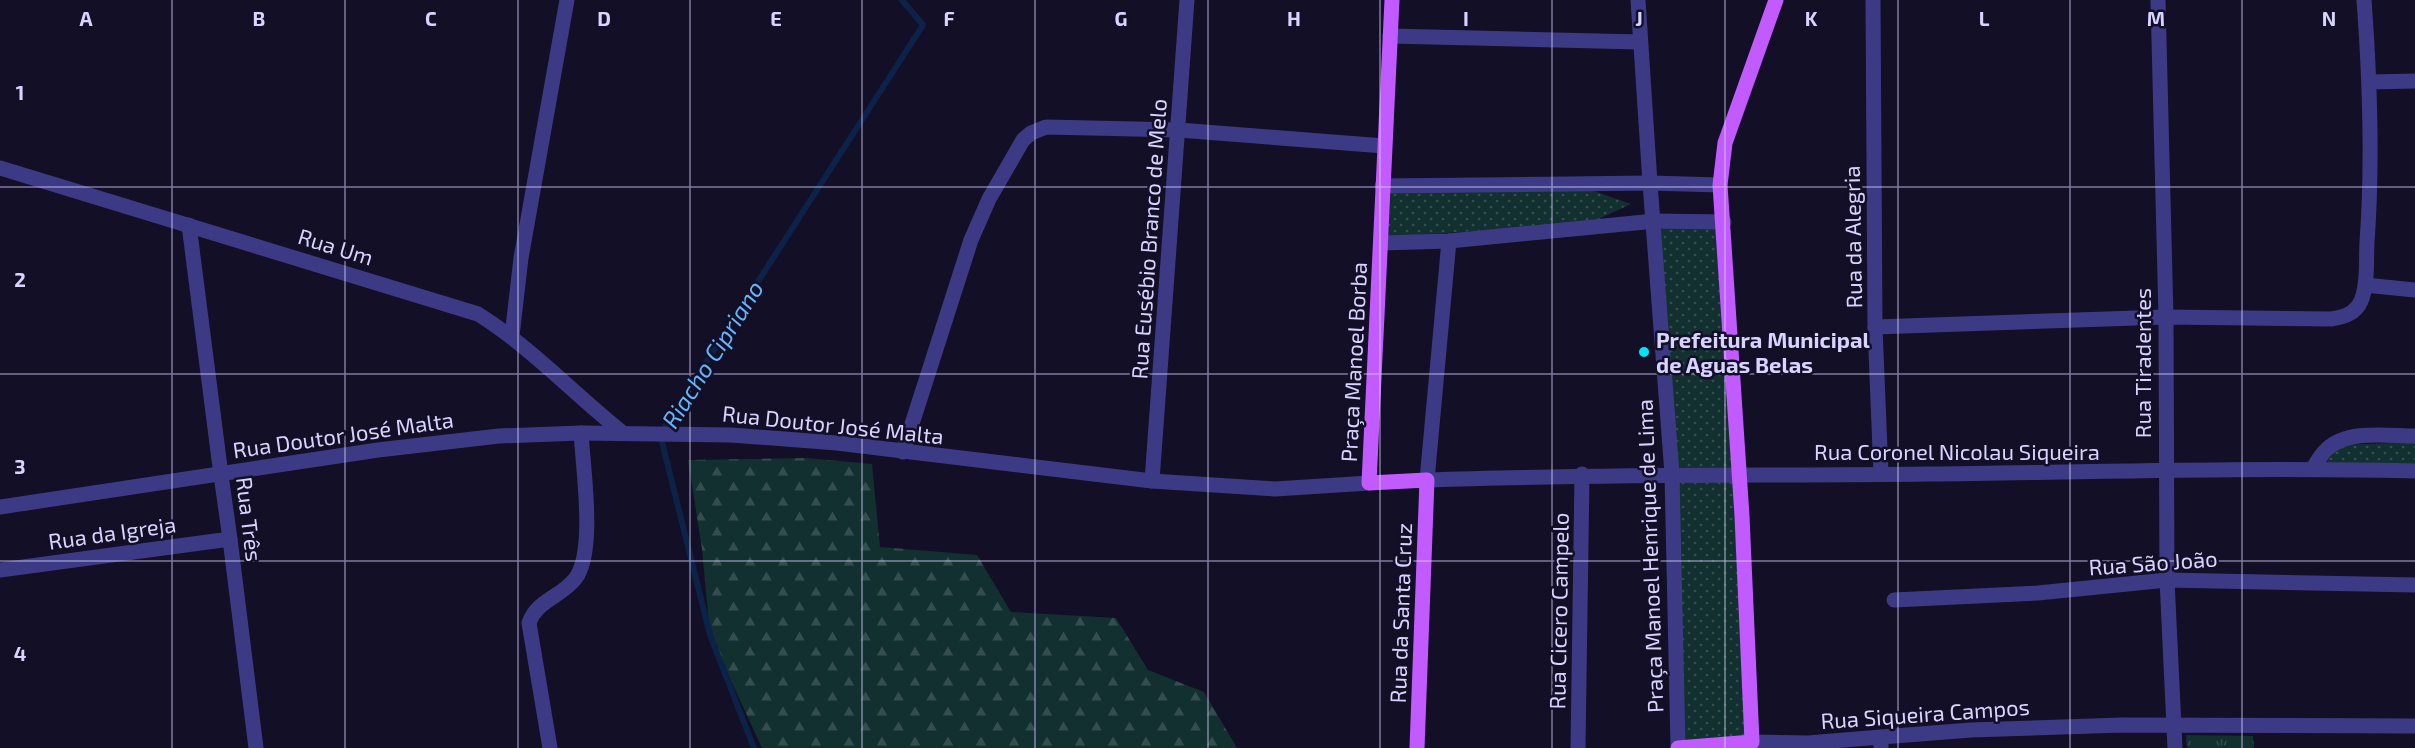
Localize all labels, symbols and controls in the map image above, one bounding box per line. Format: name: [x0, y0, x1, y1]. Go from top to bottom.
text: A: [79, 6, 93, 30]
text: B: [253, 6, 265, 30]
text: C: [425, 6, 437, 30]
text: D: [597, 6, 611, 30]
text: E: [770, 6, 782, 30]
text: F: [943, 6, 955, 30]
text: G: [1115, 6, 1127, 30]
text: H: [1287, 6, 1301, 30]
text: I: [1463, 6, 1469, 30]
text: J: [1635, 6, 1643, 30]
text: K: [1805, 6, 1818, 30]
text: L: [1979, 6, 1990, 30]
text: M: [2147, 6, 2165, 30]
text: N: [2322, 6, 2336, 30]
text: 1: [16, 80, 24, 104]
street label: Rua Eusébio Branco de Melo: [1125, 98, 1171, 380]
street label: Rua da Alegria: [1838, 165, 1866, 309]
street label: Rua Um: [295, 222, 377, 270]
street label: Praça Manoel Borba: [1335, 261, 1373, 463]
text: 2: [14, 267, 26, 291]
water label: Riacho Cipriano: [655, 275, 769, 433]
street label: Rua Tiradentes: [2129, 288, 2155, 438]
place label: Prefeitura Municipal de Aguas Belas: [1656, 326, 1871, 377]
marker: Prefeitura Municipal de Aguas Belas: [1637, 345, 1651, 359]
street label: Rua Doutor José Malta: [721, 399, 945, 449]
street label: Praça Manoel Henrique de Lima: [1631, 399, 1669, 713]
street label: Rua Doutor José Malta: [231, 406, 455, 462]
street label: Rua Coronel Nicolau Siqueira: [1814, 438, 2100, 464]
text: 3: [14, 454, 26, 478]
street label: Rua Três: [232, 475, 268, 563]
street label: Rua da Igreja: [46, 510, 178, 555]
street label: Rua Cicero Campelo: [1543, 512, 1573, 710]
street label: Rua da Santa Cruz: [1384, 522, 1416, 704]
street label: Rua São João: [2088, 545, 2218, 579]
text: 4: [14, 641, 27, 665]
street label: Rua Siqueira Campos: [1820, 693, 2030, 733]

